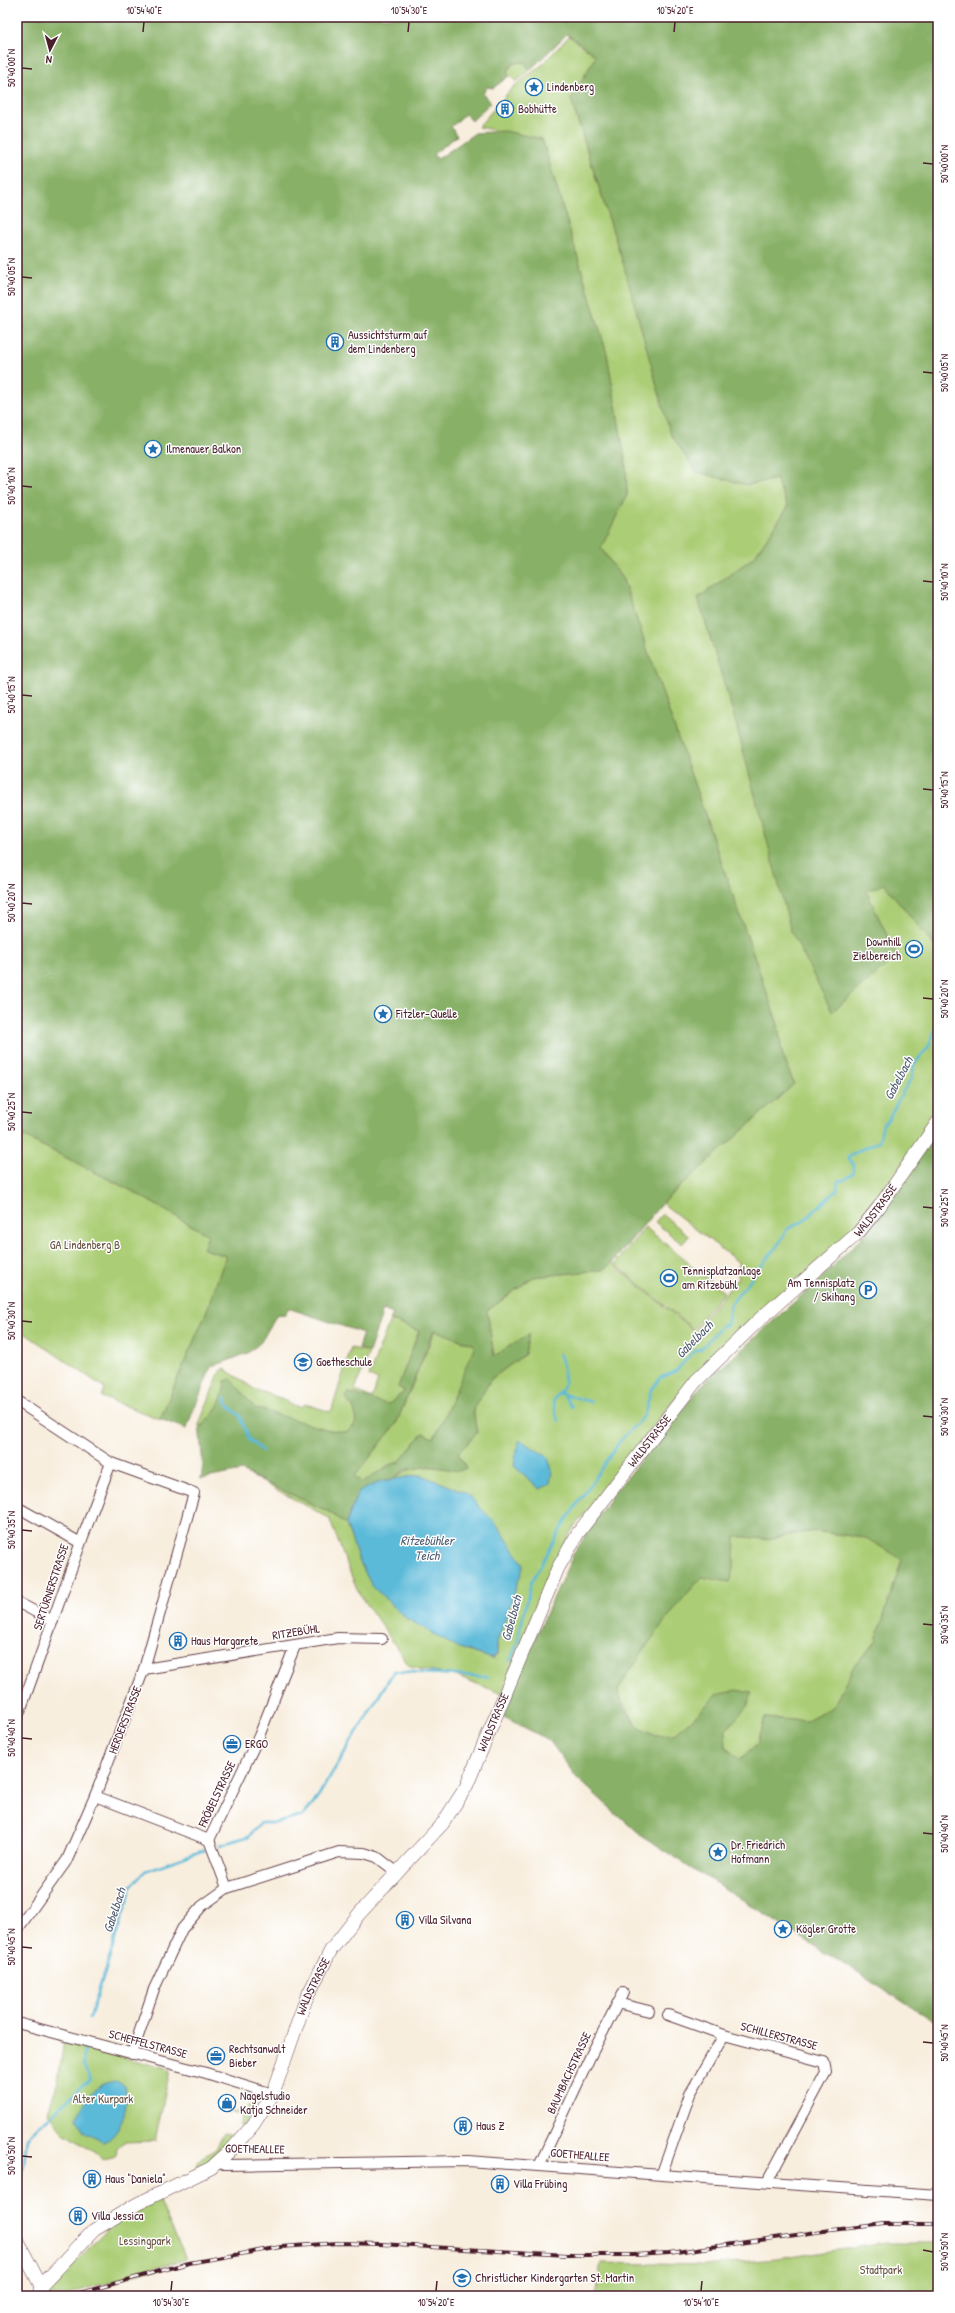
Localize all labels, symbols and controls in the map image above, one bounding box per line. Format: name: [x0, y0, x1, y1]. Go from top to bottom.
text: 10°54'40"E: [126, 4, 162, 17]
text: 10°54'30"E: [391, 4, 428, 17]
text: 10°54'20"E: [657, 4, 694, 17]
north arrow: [30, 30, 70, 70]
text: 50°40'00"N: [5, 49, 18, 87]
text: N: [45, 53, 53, 67]
place icon: Lindenberg: [524, 77, 544, 97]
place label: Lindenberg: [547, 78, 594, 95]
building icon: Bobhütte: [495, 99, 515, 119]
place label: Bobhütte: [518, 100, 557, 117]
text: 50°40'00"N: [938, 145, 951, 183]
text: 50°40'05"N: [5, 258, 18, 296]
place label: Aussichtsturm auf dem Lindenberg: [348, 326, 428, 357]
building icon: Aussichtsturm auf dem Lindenberg: [325, 332, 345, 352]
text: 50°40'05"N: [938, 354, 951, 392]
place icon: Ilmenauer Balkon: [143, 439, 163, 459]
place label: Ilmenauer Balkon: [166, 440, 241, 457]
text: 50°40'10"N: [5, 467, 18, 505]
text: 50°40'10"N: [938, 563, 951, 601]
text: 50°40'15"N: [5, 676, 18, 714]
text: 50°40'15"N: [938, 771, 951, 809]
text: 50°40'20"N: [5, 884, 18, 922]
place label: Downhill Zielbereich: [853, 933, 902, 964]
sports icon: Downhill Zielbereich: [904, 939, 924, 959]
text: 50°40'20"N: [938, 980, 951, 1018]
place icon: Fitzler-Quelle: [373, 1004, 393, 1024]
place label: Fitzler-Quelle: [395, 1005, 457, 1022]
water label: Gabelbach: [879, 1052, 918, 1103]
text: 50°40'25"N: [5, 1093, 18, 1131]
street label: WALDSTRASSE: [849, 1180, 901, 1240]
text: 50°40'25"N: [938, 1189, 951, 1227]
park label: GA Lindenberg B: [50, 1236, 120, 1253]
place label: Tennisplatzanlage am Ritzebühl: [682, 1262, 761, 1293]
sports icon: Tennisplatzanlage am Ritzebühl: [659, 1268, 679, 1288]
place label: Am Tennisplatz / Skihang: [787, 1274, 855, 1305]
parking icon: Am Tennisplatz / Skihang: [858, 1280, 878, 1300]
text: 50°40'30"N: [5, 1302, 18, 1340]
water label: Gabelbach: [671, 1315, 718, 1362]
school or university icon: Goetheschule: [293, 1352, 313, 1372]
place label: Goetheschule: [316, 1353, 373, 1370]
text: 50°40'30"N: [938, 1398, 951, 1436]
street label: WALDSTRASSE: [623, 1410, 675, 1470]
text: 50°40'35"N: [5, 1511, 18, 1549]
water label: Ritzebühler Teich: [400, 1531, 456, 1564]
street label: SERTÜRNERSTRASSE: [29, 1541, 73, 1632]
water label: Gabelbach: [496, 1592, 526, 1643]
text: 50°40'35"N: [938, 1606, 951, 1644]
street label: RITZEBÜHL: [271, 1619, 321, 1644]
building icon: Haus Margarete: [168, 1631, 188, 1651]
place label: Haus Margarete: [191, 1632, 259, 1649]
street label: HERDERSTRASSE: [104, 1683, 146, 1756]
street label: WALDSTRASSE: [473, 1689, 513, 1754]
text: 50°40'40"N: [5, 1719, 18, 1757]
office icon: ERGO: [222, 1734, 242, 1754]
place label: ERGO: [245, 1735, 269, 1752]
street label: FRÖBELSTRASSE: [193, 1757, 240, 1831]
text: 50°40'40"N: [938, 1815, 951, 1853]
place label: Dr. Friedrich Hofmann: [731, 1836, 785, 1867]
place icon: Dr. Friedrich Hofmann: [708, 1842, 728, 1862]
water label: Gabelbach: [98, 1884, 130, 1935]
building icon: Villa Silvana: [395, 1910, 415, 1930]
place label: Villa Silvana: [418, 1911, 471, 1928]
place icon: Kögler Grotte: [773, 1919, 793, 1939]
place label: Kögler Grotte: [796, 1920, 856, 1937]
text: 50°40'45"N: [5, 1928, 18, 1966]
street label: WALDSTRASSE: [292, 1954, 334, 2017]
street label: SCHILLERSTRASSE: [739, 2017, 820, 2054]
text: 50°40'45"N: [938, 2024, 951, 2062]
street label: SCHEFFELSTRASSE: [107, 2025, 190, 2062]
street label: BAUMBACHSTRASSE: [542, 2028, 595, 2117]
place label: Rechtsanwalt Bieber: [229, 2040, 286, 2071]
office icon: Rechtsanwalt Bieber: [206, 2046, 226, 2066]
place label: Nagelstudio Katja Schneider: [240, 2087, 308, 2118]
park label: Alter Kurpark: [73, 2090, 133, 2107]
shop icon: Nagelstudio Katja Schneider: [217, 2093, 237, 2113]
building icon: Haus Z: [453, 2116, 473, 2136]
place label: Haus Z: [476, 2117, 505, 2134]
text: 50°40'50"N: [5, 2137, 18, 2175]
street label: GOETHEALLEE: [225, 2139, 286, 2158]
street label: GOETHEALLEE: [550, 2143, 611, 2166]
building icon: Haus "Daniela": [82, 2169, 102, 2189]
place label: Haus "Daniela": [105, 2170, 166, 2187]
building icon: Villa Frübing: [490, 2174, 510, 2194]
place label: Villa Frübing: [513, 2175, 567, 2192]
building icon: Villa Jessica: [68, 2206, 88, 2226]
place label: Villa Jessica: [91, 2207, 144, 2224]
park label: Lessingpark: [119, 2232, 171, 2249]
text: 50°40'50"N: [938, 2233, 951, 2271]
park label: Stadtpark: [860, 2261, 902, 2278]
school or university icon: Christlicher Kindergarten St. Martin: [452, 2268, 472, 2288]
place label: Christlicher Kindergarten St. Martin: [475, 2269, 634, 2286]
text: 10°54'30"E: [153, 2296, 190, 2309]
text: 10°54'20"E: [418, 2296, 455, 2309]
text: 10°54'10"E: [683, 2296, 719, 2309]

